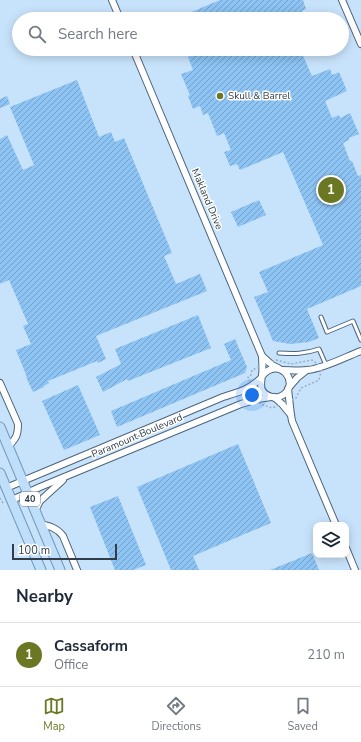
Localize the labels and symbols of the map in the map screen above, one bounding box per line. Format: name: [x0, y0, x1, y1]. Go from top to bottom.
place label: Skull & Barrel: [228, 89, 290, 103]
marker: Skull & Barrel: [215, 91, 225, 101]
street label: Makland Drive: [188, 166, 226, 232]
pin: 1: [318, 175, 344, 205]
your location: [242, 385, 262, 405]
street label: Paramount Boulevard: [89, 410, 185, 461]
road number: 40: [20, 492, 40, 506]
scale bar: [12, 542, 117, 561]

